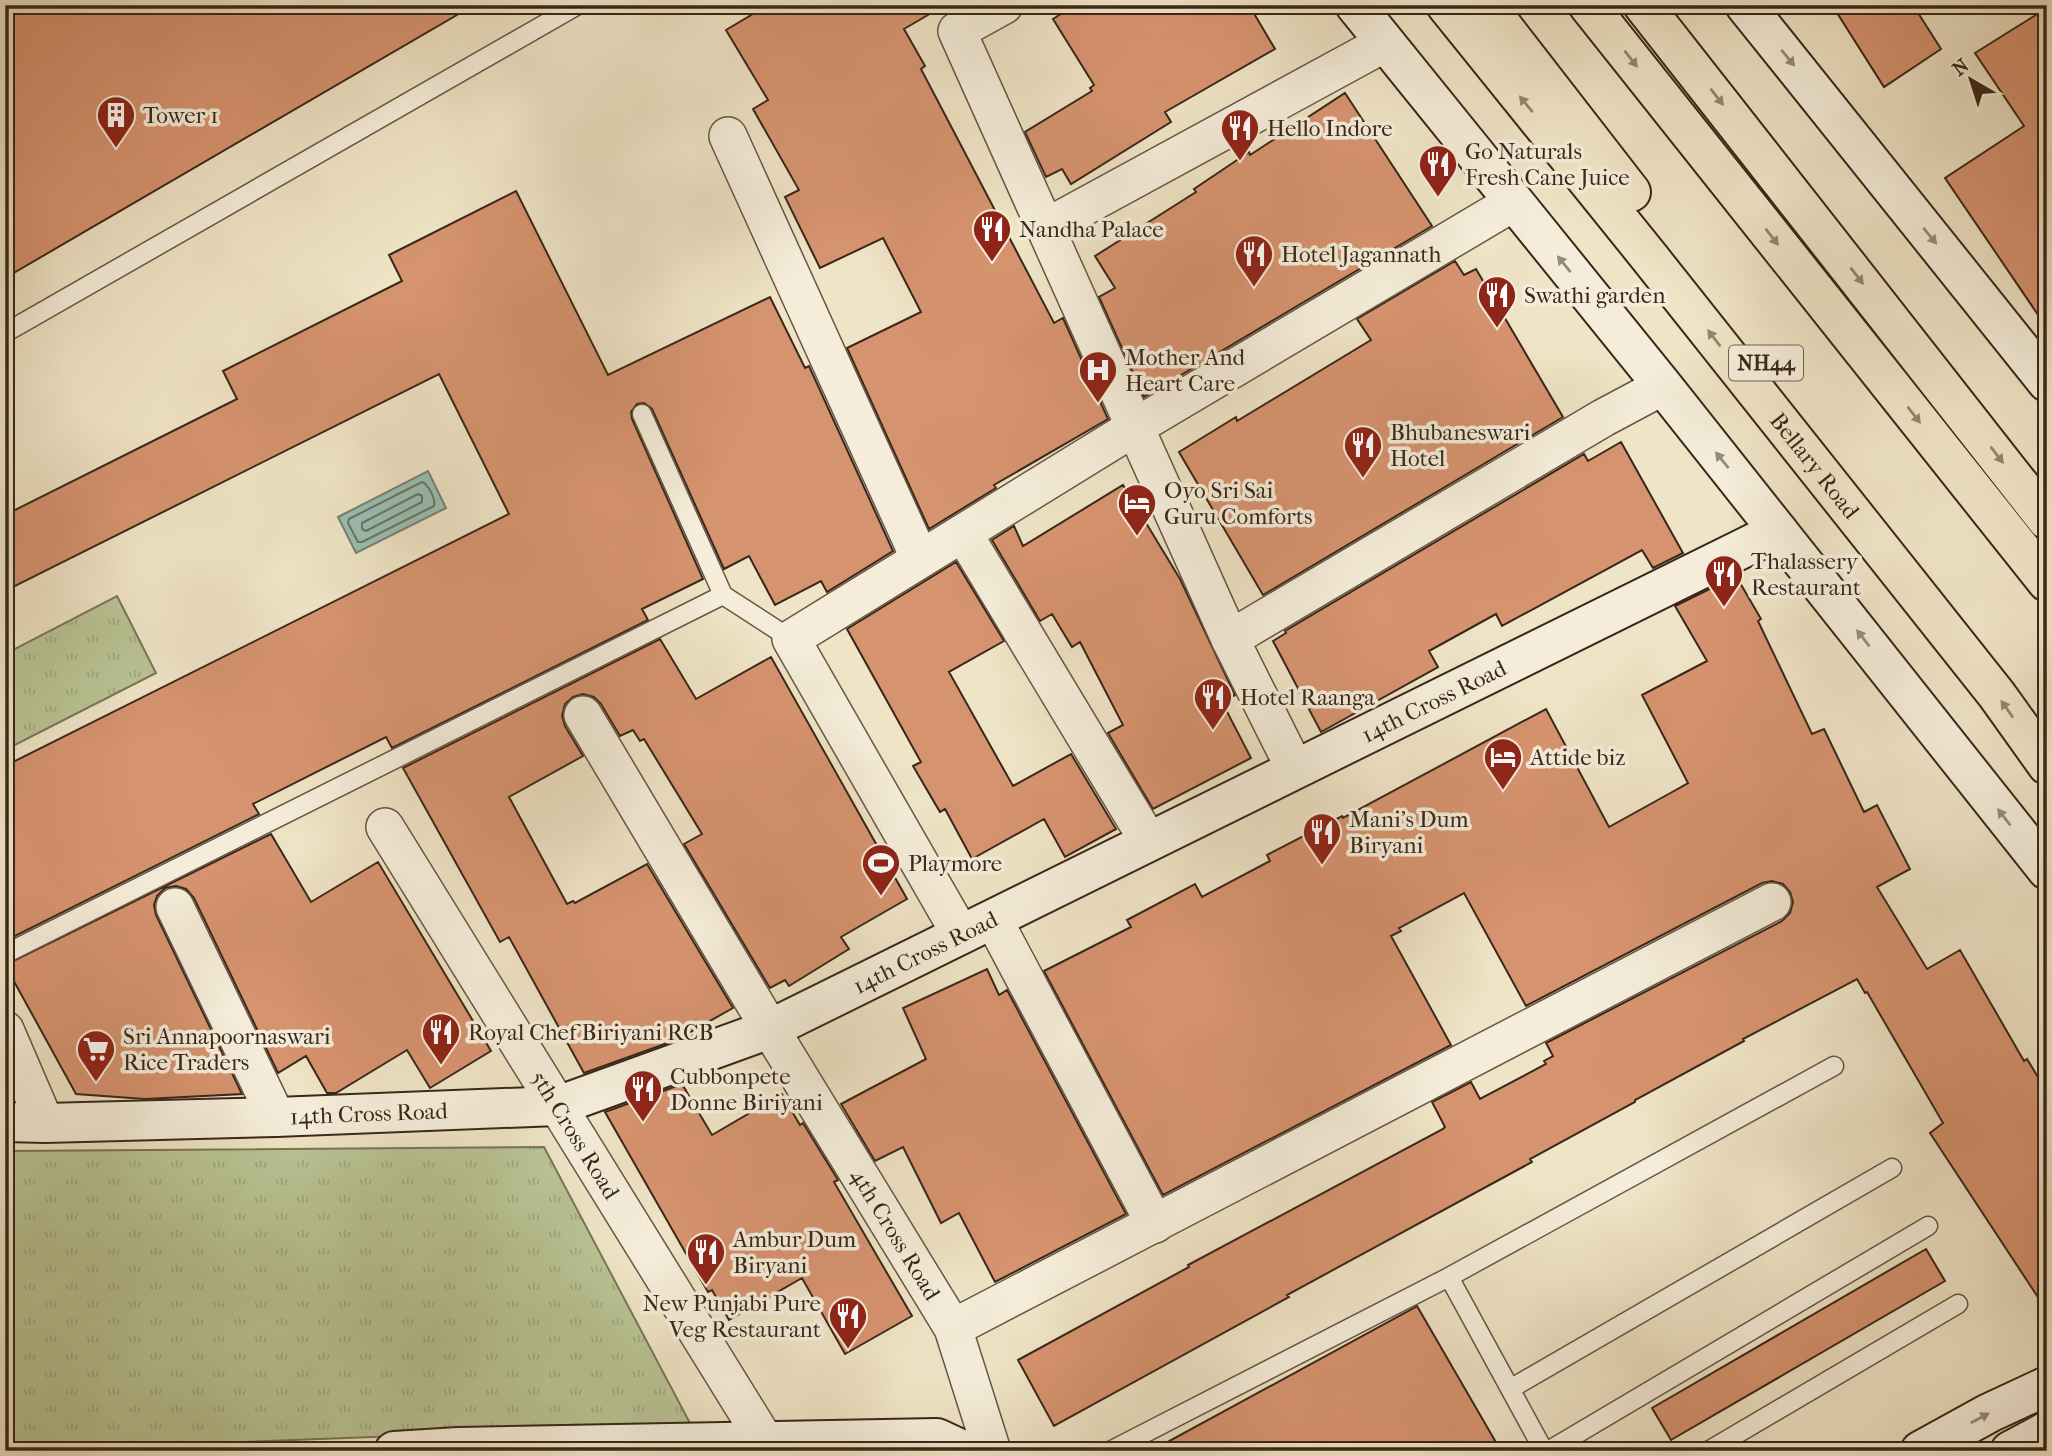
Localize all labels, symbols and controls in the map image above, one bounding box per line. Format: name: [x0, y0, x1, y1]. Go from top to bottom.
north arrow: [1937, 46, 2007, 116]
one-way arrow: [1623, 49, 1638, 67]
one-way arrow: [1780, 49, 1795, 67]
text: N: [1948, 54, 1974, 81]
one-way arrow: [1709, 87, 1724, 105]
building icon: Tower 1: [95, 94, 137, 149]
one-way arrow: [1518, 95, 1533, 113]
place label: Tower 1: [143, 102, 219, 129]
restaurant icon: Hello Indore: [1219, 107, 1261, 162]
place label: Hello Indore: [1267, 115, 1393, 142]
place label: Go Naturals Fresh Cane Juice: [1465, 138, 1630, 191]
restaurant icon: Go Naturals Fresh Cane Juice: [1417, 143, 1459, 198]
restaurant icon: Nandha Palace: [971, 208, 1013, 263]
place label: Nandha Palace: [1019, 216, 1164, 243]
one-way arrow: [1765, 227, 1780, 245]
one-way arrow: [1922, 227, 1937, 245]
restaurant icon: Hotel Jagannath: [1233, 233, 1275, 288]
place label: Hotel Jagannath: [1281, 241, 1442, 268]
one-way arrow: [1557, 255, 1572, 272]
one-way arrow: [1849, 267, 1863, 285]
restaurant icon: Swathi garden: [1476, 274, 1518, 329]
place label: Swathi garden: [1524, 282, 1666, 309]
one-way arrow: [1707, 330, 1722, 348]
place label: Mother And Heart Care: [1125, 344, 1246, 397]
road number: NH44: [1729, 346, 1803, 380]
hospital icon: Mother And Heart Care: [1077, 349, 1119, 404]
one-way arrow: [1906, 406, 1921, 423]
street label: Bellary Road: [1764, 407, 1865, 524]
place label: Bhubaneswari Hotel: [1390, 419, 1530, 472]
restaurant icon: Bhubaneswari Hotel: [1342, 424, 1384, 479]
one-way arrow: [1989, 446, 2004, 464]
one-way arrow: [1715, 452, 1730, 469]
place label: Oyo Sri Sai Guru Comforts: [1164, 477, 1313, 530]
hotel icon: Oyo Sri Sai Guru Comforts: [1116, 482, 1158, 537]
place label: Thalassery Restaurant: [1751, 548, 1861, 601]
restaurant icon: Thalassery Restaurant: [1703, 553, 1745, 608]
one-way arrow: [1856, 630, 1871, 648]
street label: 14th Cross Road: [1357, 654, 1511, 748]
restaurant icon: Hotel Raanga: [1192, 676, 1234, 731]
place label: Hotel Raanga: [1240, 684, 1375, 711]
one-way arrow: [2000, 700, 2014, 718]
hotel icon: Attide biz: [1482, 736, 1524, 791]
place label: Attide biz: [1529, 744, 1625, 771]
place label: Mani's Dum Biryani: [1349, 806, 1469, 859]
one-way arrow: [1997, 808, 2012, 826]
restaurant icon: Mani's Dum Biryani: [1301, 811, 1343, 866]
sports icon: Playmore: [860, 842, 902, 897]
place label: Playmore: [908, 850, 1002, 877]
street label: 14th Cross Road: [849, 905, 1002, 999]
restaurant icon: Royal Chef Biriyani RCB: [420, 1011, 462, 1066]
place label: Royal Chef Biriyani RCB: [468, 1019, 714, 1046]
place label: Sri Annapoornaswari Rice Traders: [123, 1023, 331, 1076]
supermarket icon: Sri Annapoornaswari Rice Traders: [75, 1028, 117, 1083]
place label: Cubbonpete Donne Biriyani: [670, 1063, 823, 1116]
street label: 5th Cross Road: [526, 1066, 626, 1204]
restaurant icon: Cubbonpete Donne Biriyani: [622, 1068, 664, 1123]
street label: 14th Cross Road: [289, 1097, 449, 1130]
street label: 4th Cross Road: [845, 1163, 946, 1305]
place label: Ambur Dum Biryani: [732, 1226, 856, 1279]
restaurant icon: Ambur Dum Biryani: [685, 1231, 727, 1286]
place label: New Punjabi Pure Veg Restaurant: [643, 1290, 821, 1343]
restaurant icon: New Punjabi Pure Veg Restaurant: [827, 1295, 869, 1350]
one-way arrow: [1970, 1412, 1989, 1424]

